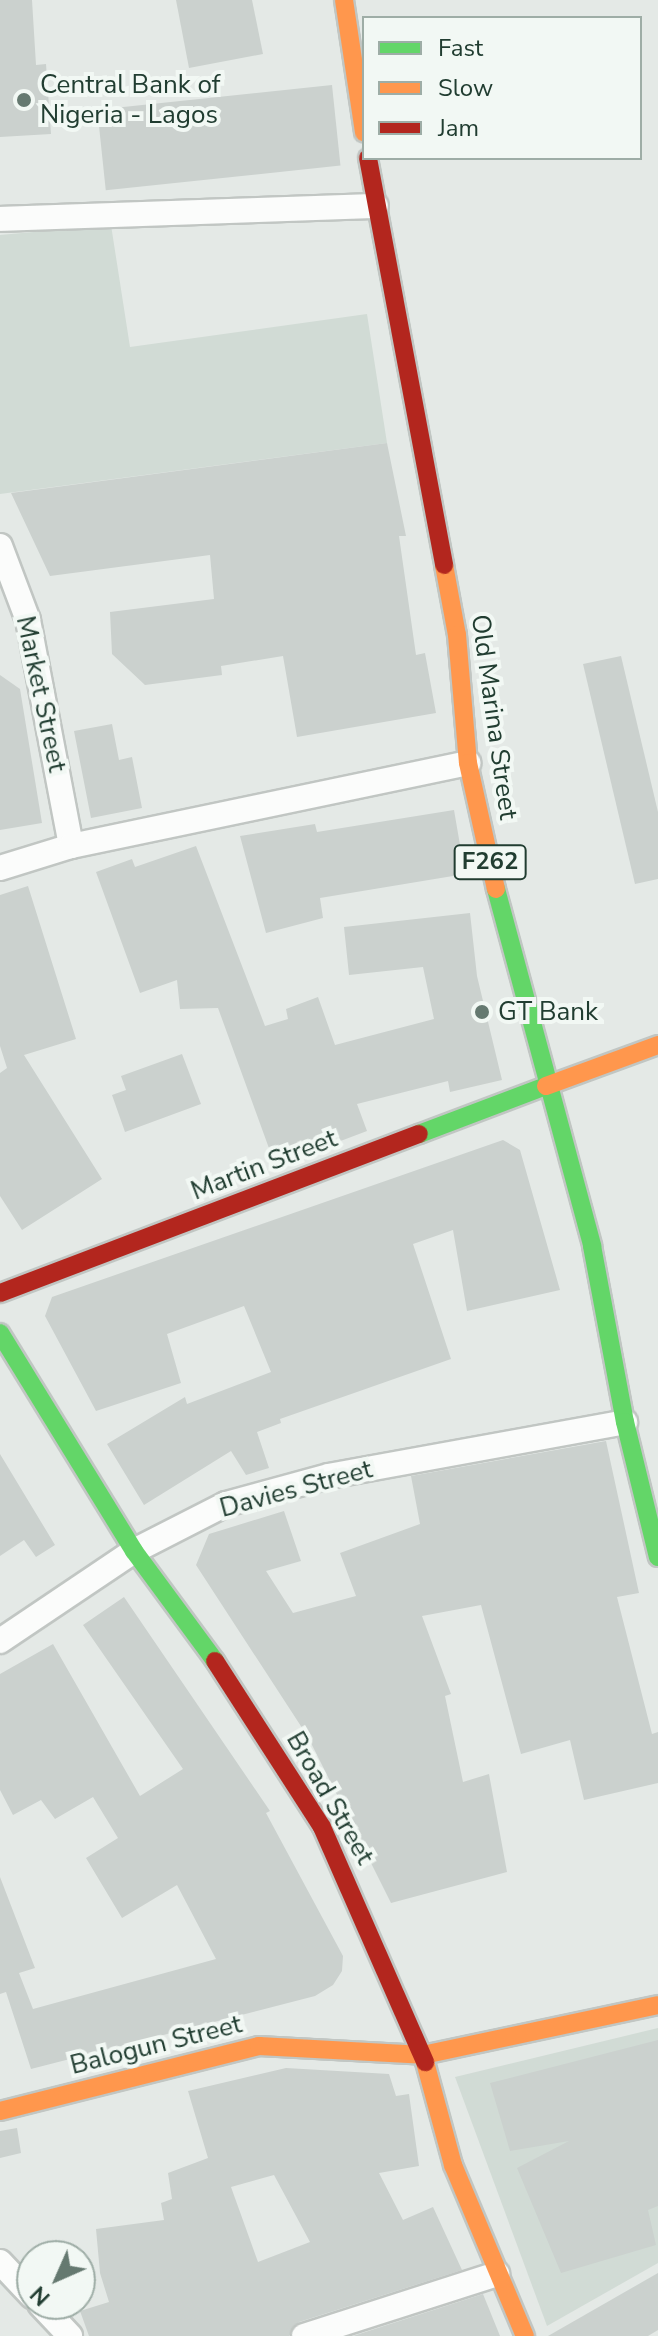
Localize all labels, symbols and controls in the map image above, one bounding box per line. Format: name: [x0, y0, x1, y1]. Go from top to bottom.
legend: [362, 16, 642, 160]
text: Fast: [438, 32, 483, 64]
place label: Central Bank of Nigeria - Lagos: [40, 69, 220, 130]
text: Slow: [438, 72, 493, 104]
marker: Central Bank of Nigeria - Lagos: [15, 91, 33, 109]
text: Jam: [438, 112, 479, 144]
street label: Old Marina Street: [464, 612, 524, 822]
street label: Market Street: [9, 613, 73, 775]
road number: F262: [452, 842, 528, 882]
place label: GT Bank: [498, 996, 598, 1028]
marker: GT Bank: [473, 1003, 491, 1021]
street label: Martin Street: [187, 1123, 341, 1207]
street label: Davies Street: [216, 1454, 376, 1524]
street label: Broad Street: [280, 1726, 380, 1870]
street label: Balogun Street: [67, 2009, 245, 2081]
north arrow: [16, 2240, 96, 2320]
text: N: [24, 2279, 57, 2312]

